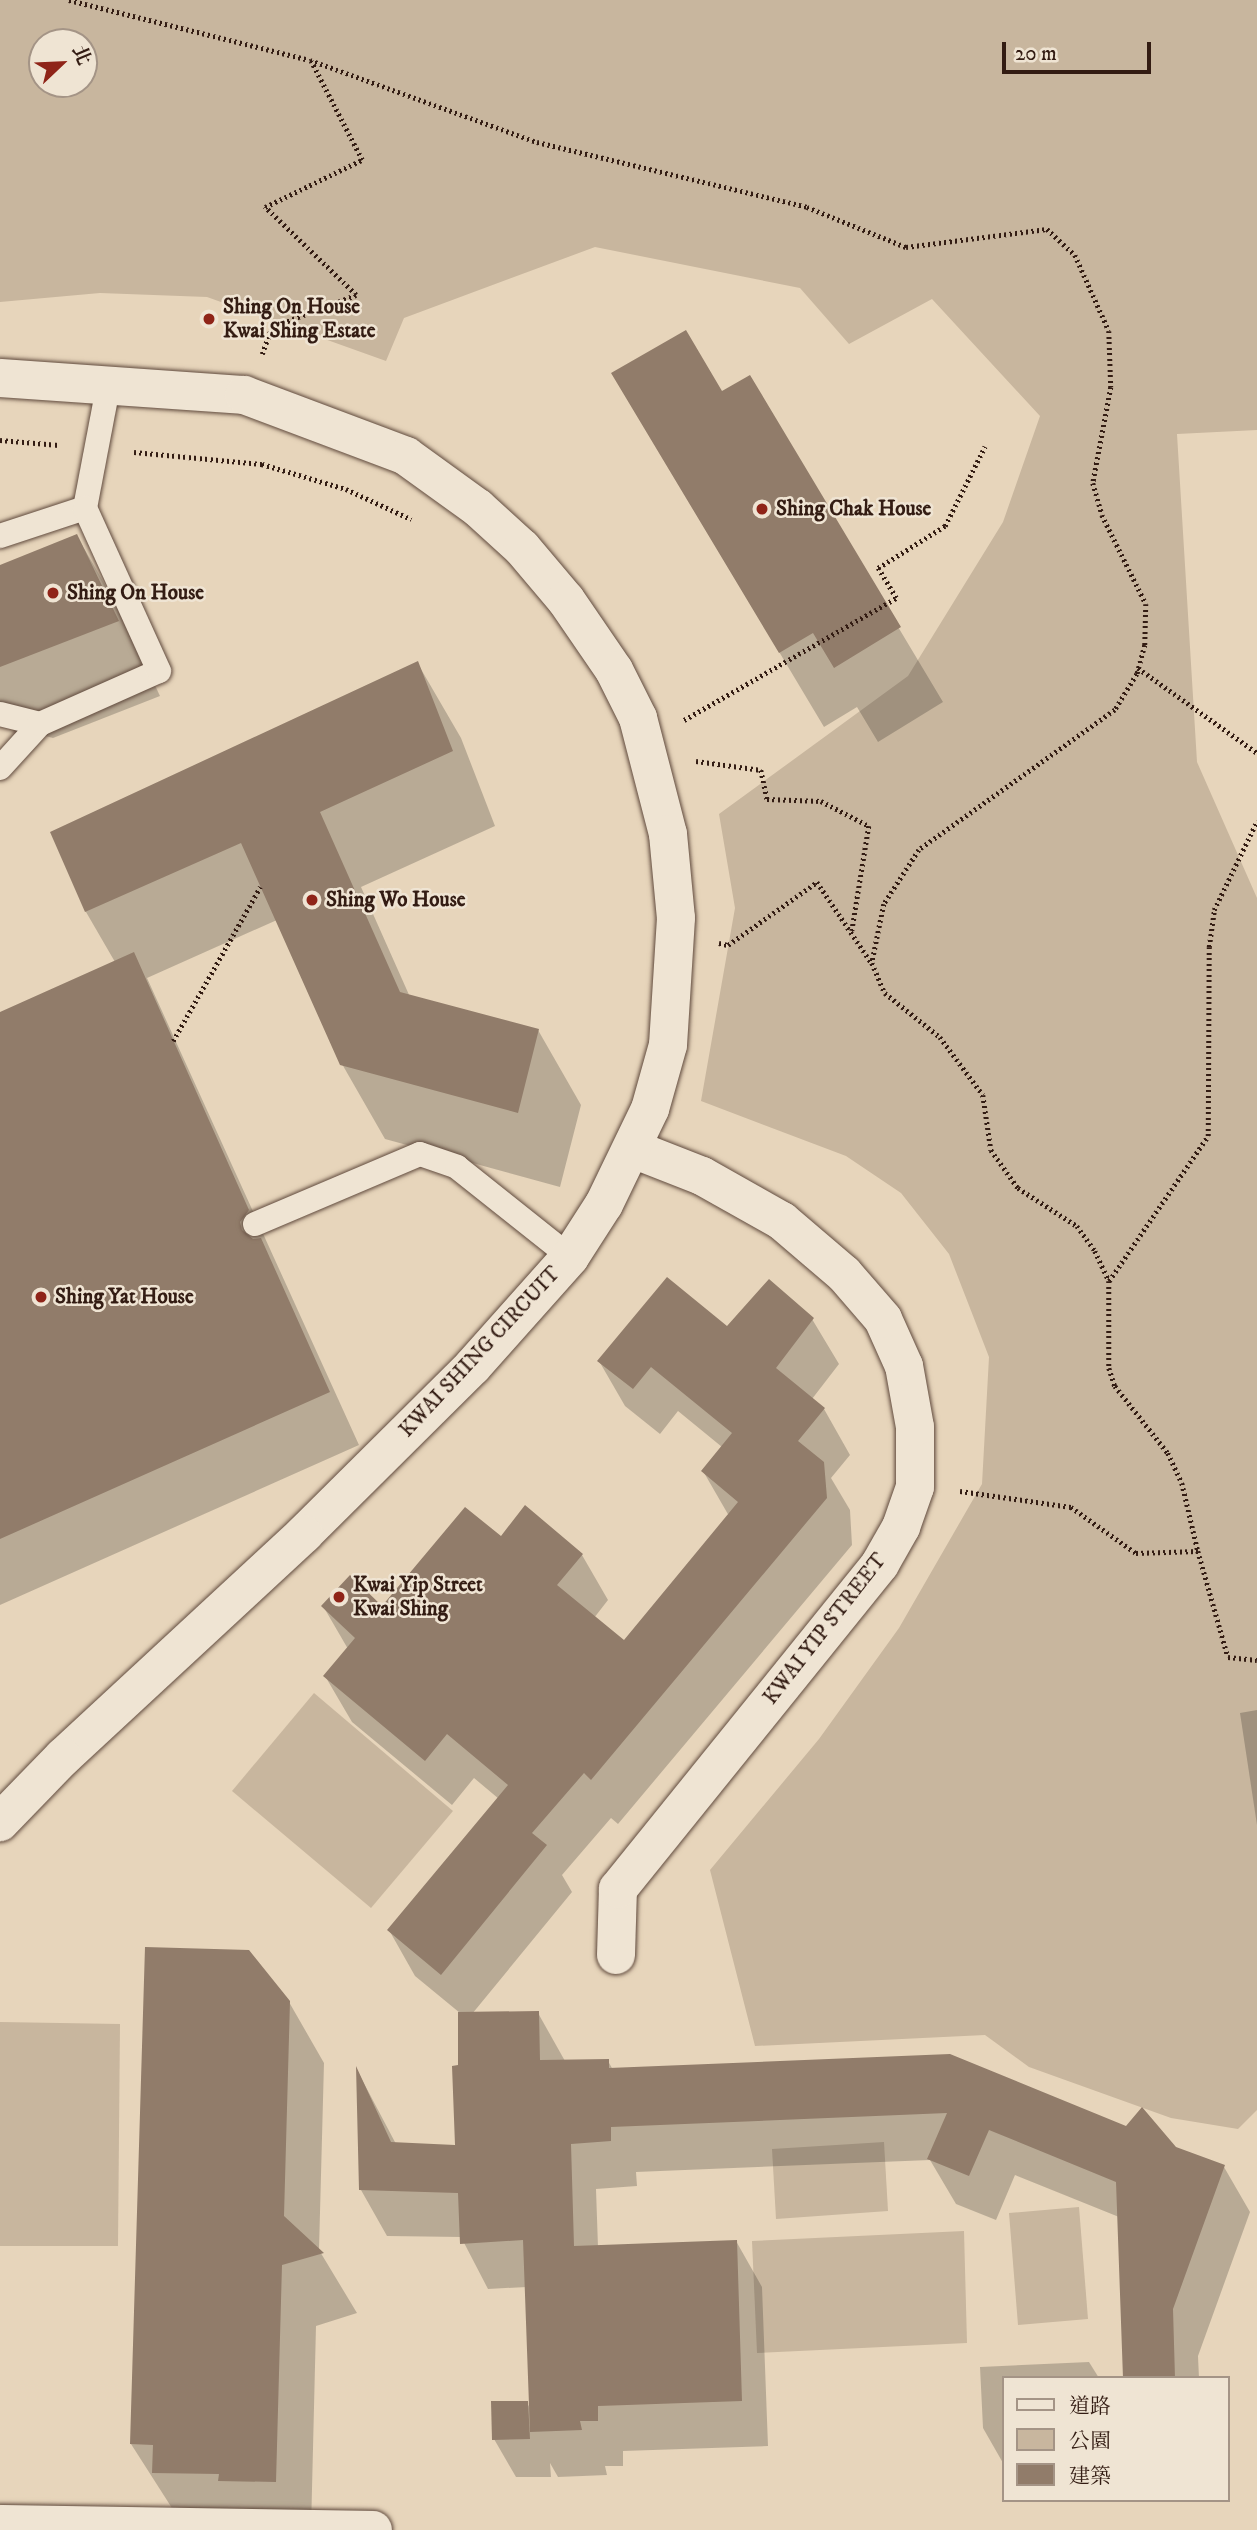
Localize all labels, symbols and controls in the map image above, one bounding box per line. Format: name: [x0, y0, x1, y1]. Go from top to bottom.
north arrow: [28, 28, 98, 98]
scale bar: [1005, 28, 1154, 72]
text: 20 m: [1015, 41, 1057, 67]
text: 北: [67, 42, 95, 69]
place label: Shing On House Kwai Shing Estate: [223, 294, 375, 344]
marker: Shing On House Kwai Shing Estate: [201, 311, 217, 327]
place label: Shing Chak House: [776, 496, 931, 522]
marker: Shing Chak House: [754, 501, 770, 517]
place label: Shing On House: [67, 580, 204, 606]
marker: Shing On House: [45, 585, 61, 601]
place label: Shing Wo House: [326, 887, 465, 913]
marker: Shing Wo House: [304, 892, 320, 908]
street label: KWAI SHING CIRCUIT: [394, 1261, 566, 1443]
place label: Shing Yat House: [55, 1284, 194, 1310]
marker: Shing Yat House: [33, 1289, 49, 1305]
street label: KWAI YIP STREET: [758, 1548, 892, 1710]
place label: Kwai Yip Street Kwai Shing: [353, 1572, 483, 1622]
marker: Kwai Yip Street Kwai Shing: [331, 1589, 347, 1605]
legend: [1002, 2376, 1229, 2502]
text: 道路: [1069, 2394, 1111, 2420]
text: 公園: [1069, 2429, 1111, 2455]
text: 建築: [1069, 2464, 1111, 2490]

